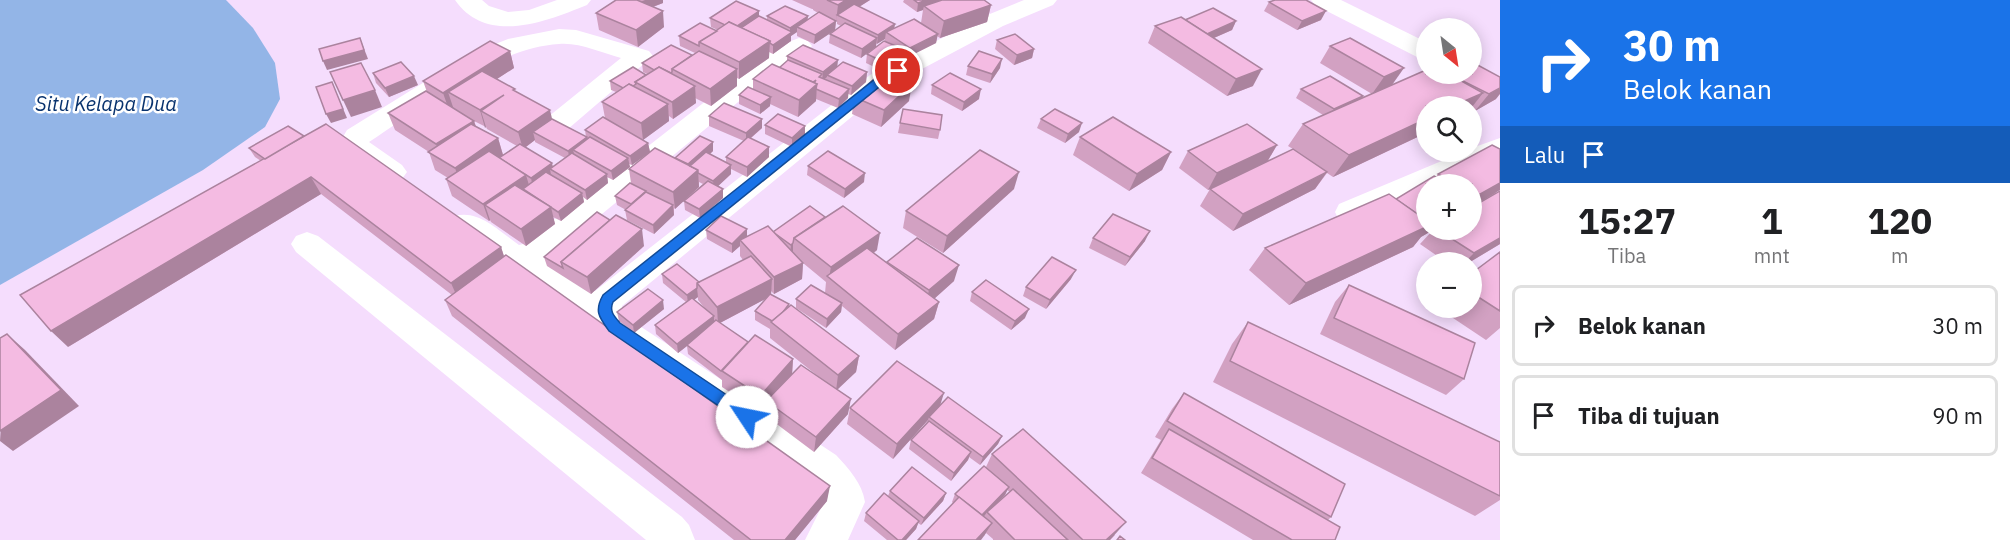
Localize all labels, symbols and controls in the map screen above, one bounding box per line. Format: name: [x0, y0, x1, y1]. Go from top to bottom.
north arrow: [1416, 18, 1482, 84]
map controls: [1416, 18, 1482, 318]
text: 30 m: [1623, 18, 1721, 73]
icon: right: [1524, 24, 1602, 102]
pin: [872, 45, 923, 96]
icon: arrive: [881, 54, 914, 87]
text: Belok kanan: [1623, 71, 1772, 106]
water label: Situ Kelapa Dua: [35, 90, 177, 117]
button: search: [1416, 96, 1482, 162]
icon: arrive: [1577, 138, 1610, 171]
text: Lalu: [1524, 140, 1565, 169]
button: +: [1416, 174, 1482, 240]
text: 15:27: [1578, 197, 1676, 244]
text: 1: [1761, 197, 1783, 244]
text: 120: [1867, 197, 1932, 244]
text: Tiba: [1608, 242, 1646, 269]
text: mnt: [1754, 242, 1790, 269]
text: m: [1891, 242, 1909, 269]
button: −: [1416, 252, 1482, 318]
icon: right: [1527, 309, 1560, 342]
text: Belok kanan: [1578, 311, 1706, 340]
text: 30 m: [1932, 311, 1983, 340]
position arrow: [715, 385, 779, 449]
icon: arrive: [1527, 399, 1560, 432]
text: Tiba di tujuan: [1578, 401, 1720, 430]
text: 90 m: [1932, 401, 1983, 430]

